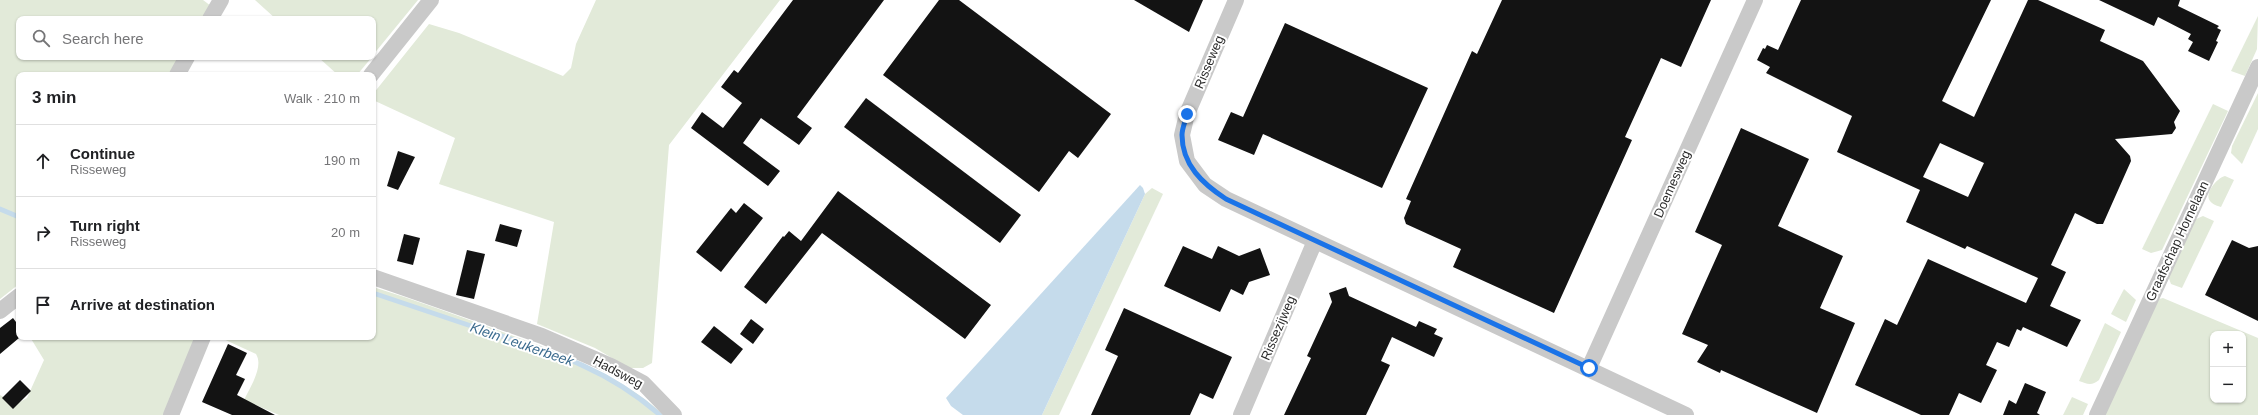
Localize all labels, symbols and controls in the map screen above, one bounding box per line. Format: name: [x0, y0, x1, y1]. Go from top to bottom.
search box: [16, 16, 376, 60]
icon: search: [30, 27, 52, 49]
text: Search here: [62, 30, 144, 47]
street label: Risseweg: [1191, 33, 1227, 91]
text: 3 min: [32, 88, 76, 107]
text: Walk · 210 m: [284, 91, 360, 106]
route end: [1178, 105, 1196, 123]
text: Continue: [70, 145, 135, 162]
street label: Doemesweg: [1650, 148, 1694, 220]
icon: ahead: [32, 150, 54, 172]
text: 190 m: [324, 153, 360, 168]
text: Risseweg: [70, 162, 126, 177]
street label: Graafschap Hornelaan: [2143, 179, 2211, 303]
text: Turn right: [70, 217, 140, 234]
icon: right: [32, 222, 54, 244]
text: 20 m: [331, 225, 360, 240]
text: Risseweg: [70, 234, 126, 249]
street label: Rissezijweg: [1258, 293, 1298, 363]
icon: arrive: [32, 294, 54, 316]
text: Arrive at destination: [70, 296, 215, 313]
water label: Klein Leukerbeek: [468, 319, 577, 370]
map controls: [2210, 331, 2246, 403]
button: +: [2210, 331, 2246, 367]
street label: Hadsweg: [591, 353, 645, 391]
route start: [1580, 359, 1598, 377]
button: −: [2210, 367, 2246, 403]

